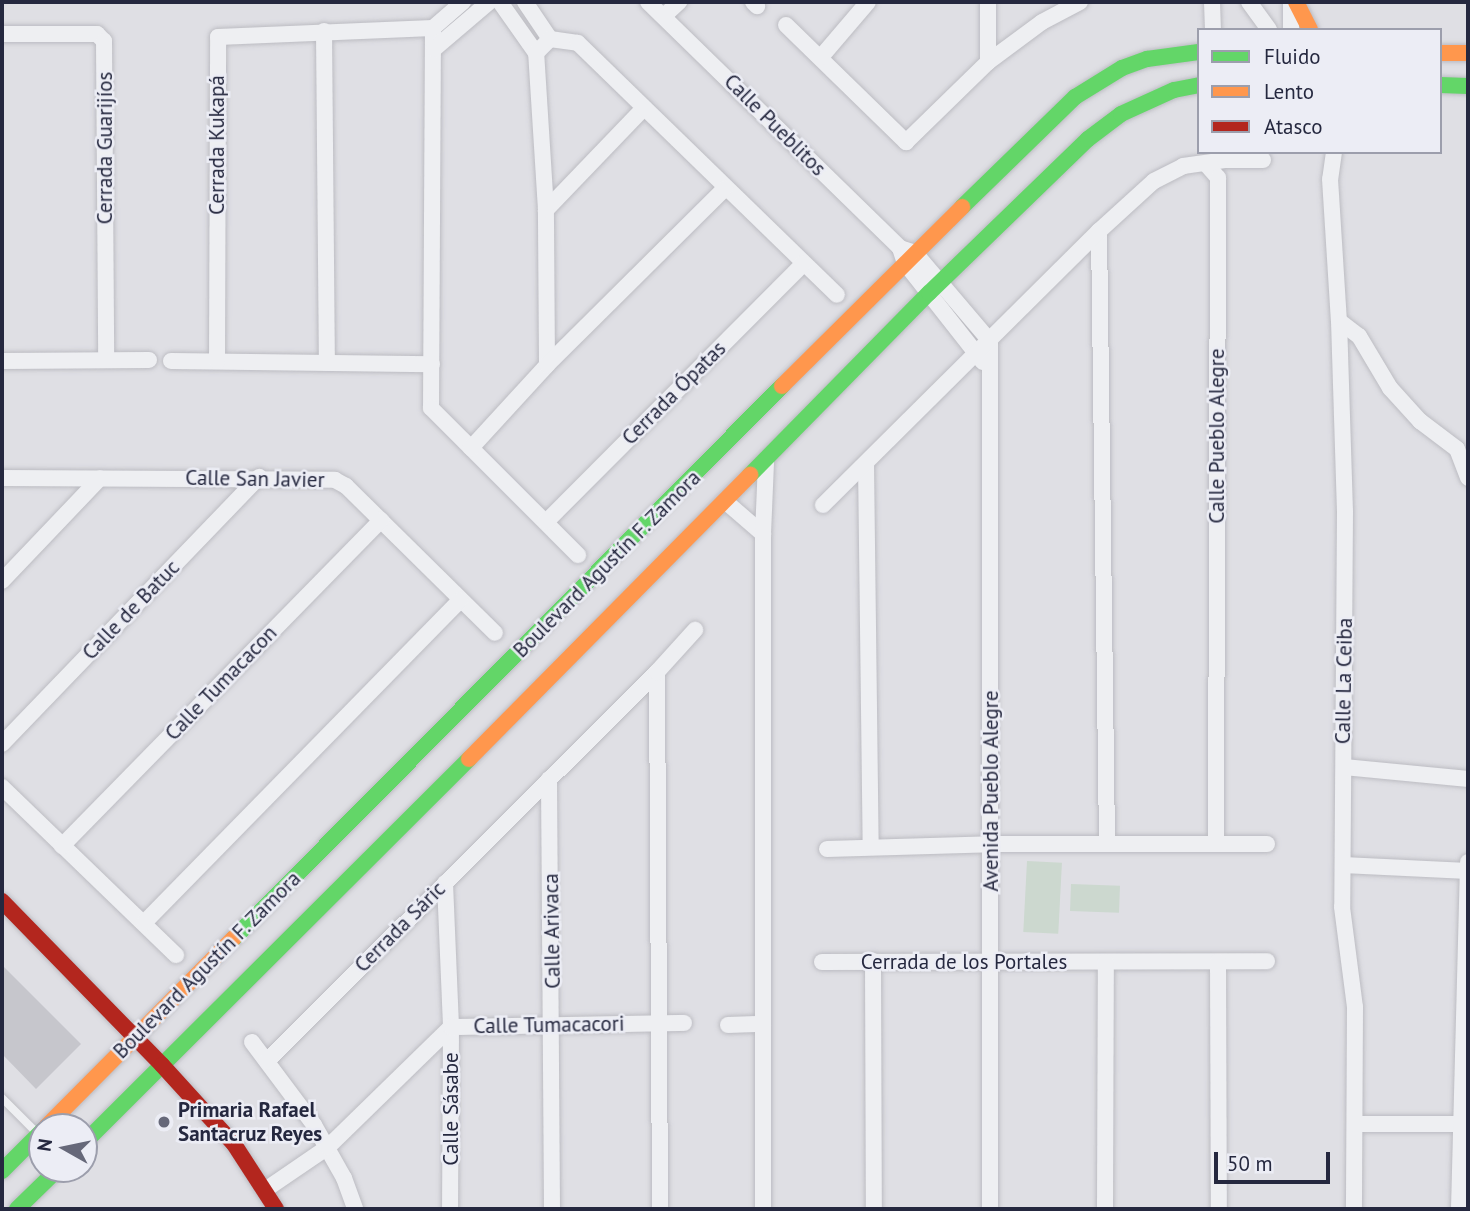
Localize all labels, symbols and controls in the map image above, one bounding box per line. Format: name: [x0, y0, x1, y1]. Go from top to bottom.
legend: [1197, 28, 1442, 154]
text: Fluido: [1264, 43, 1321, 70]
street label: Calle Pueblitos: [719, 69, 831, 181]
street label: Cerrada Guarijíos: [92, 72, 118, 224]
street label: Cerrada Kukapá: [204, 75, 230, 215]
text: Lento: [1264, 78, 1314, 105]
text: Atasco: [1264, 113, 1323, 140]
street label: Cerrada Ópatas: [617, 336, 731, 450]
street label: Calle Pueblo Alegre: [1204, 348, 1230, 524]
street label: Boulevard Agustín F. Zamora: [507, 464, 707, 664]
street label: Calle San Javier: [185, 465, 325, 493]
street label: Calle de Batuc: [77, 555, 185, 665]
street label: Calle La Ceiba: [1330, 618, 1358, 744]
street label: Calle Tumacacon: [160, 620, 282, 746]
street label: Avenida Pueblo Alegre: [978, 690, 1004, 892]
street label: Boulevard Agustín F. Zamora: [107, 865, 307, 1065]
street label: Calle Arivaca: [538, 873, 566, 989]
street label: Cerrada Sáric: [349, 876, 451, 978]
street label: Cerrada de los Portales: [861, 949, 1067, 975]
street label: Calle Tumacacori: [473, 1011, 625, 1039]
street label: Calle Sásabe: [438, 1052, 464, 1166]
place label: Primaria Rafael Santacruz Reyes: [178, 1097, 323, 1147]
north arrow: [28, 1113, 98, 1183]
marker: Primaria Rafael Santacruz Reyes: [156, 1114, 172, 1130]
text: N: [31, 1137, 57, 1153]
scale bar: [1218, 1138, 1334, 1182]
text: 50 m: [1227, 1150, 1273, 1177]

